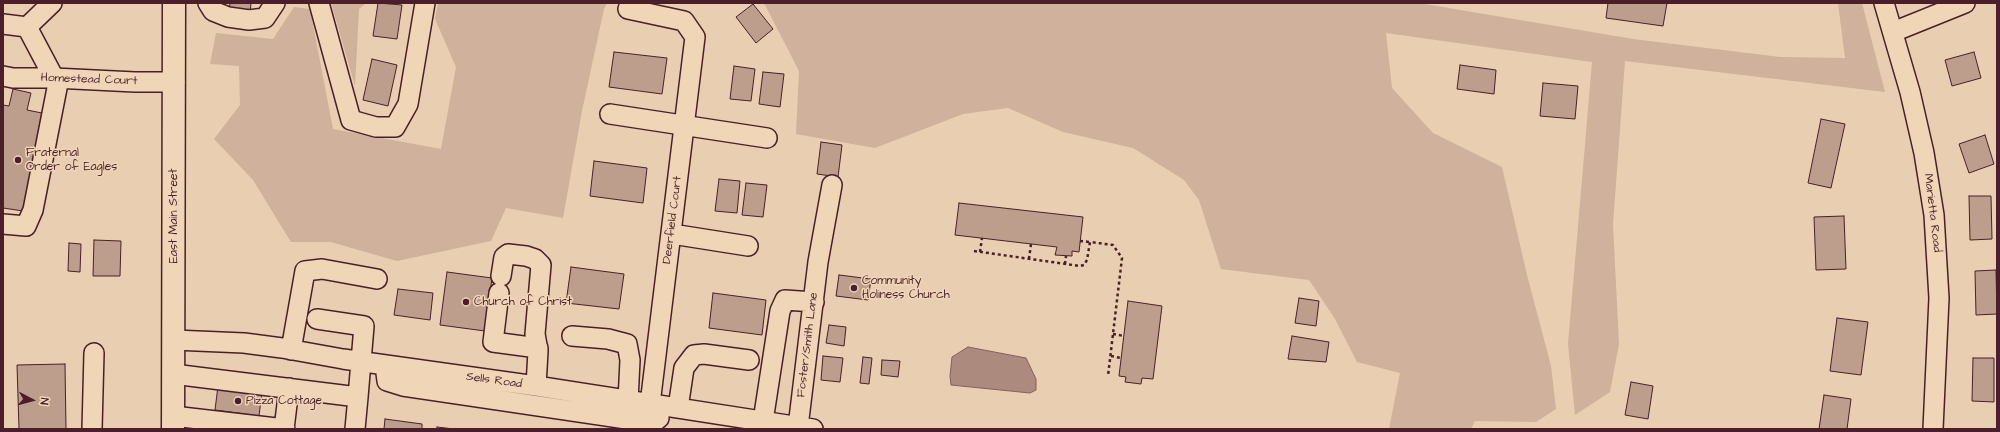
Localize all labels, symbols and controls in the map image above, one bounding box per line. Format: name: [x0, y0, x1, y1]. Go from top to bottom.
street label: Homestead Court: [40, 71, 138, 89]
place label: Fraternal Order of Eagles: [26, 146, 117, 174]
marker: Fraternal Order of Eagles: [13, 155, 23, 165]
street label: East Main Street: [167, 169, 181, 263]
street label: Marietta Road: [1920, 173, 1944, 253]
street label: Deerfield Court: [660, 175, 686, 265]
place label: Community Holiness Church: [862, 274, 950, 302]
marker: Community Holiness Church: [849, 283, 859, 293]
street label: Foster/Smith Lane: [794, 292, 822, 398]
place label: Church of Christ: [474, 295, 572, 309]
marker: Church of Christ: [461, 297, 471, 307]
street label: Sells Road: [465, 370, 523, 392]
north arrow: [12, 380, 52, 420]
place label: Pizza Cottage: [246, 394, 322, 408]
marker: Pizza Cottage: [233, 396, 243, 406]
text: N: [37, 397, 52, 406]

